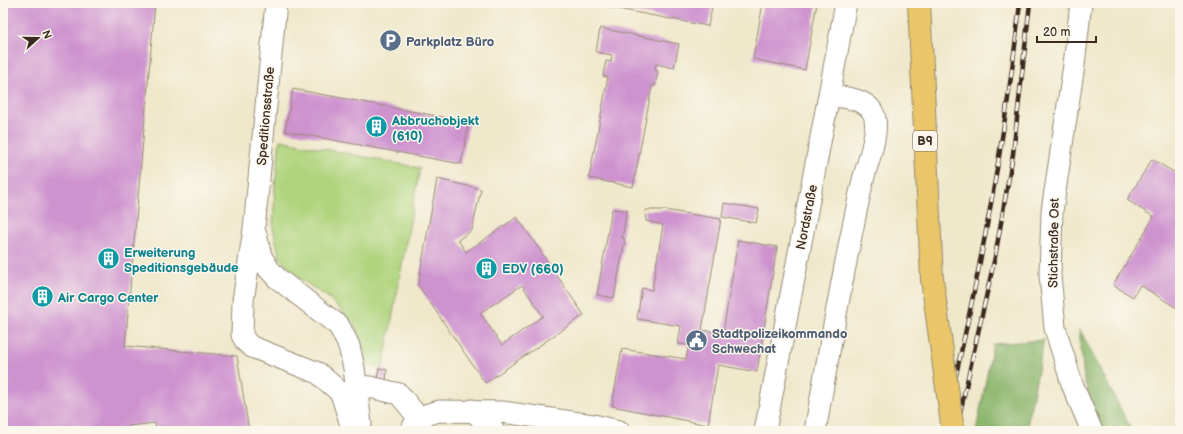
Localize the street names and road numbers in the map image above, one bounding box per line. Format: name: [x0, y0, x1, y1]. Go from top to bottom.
street label: Speditionsstraße: [254, 66, 278, 166]
road number: B9: [913, 131, 937, 151]
street label: Nordstraße: [793, 183, 821, 251]
street label: Stichstraße Ost: [1045, 198, 1063, 288]

